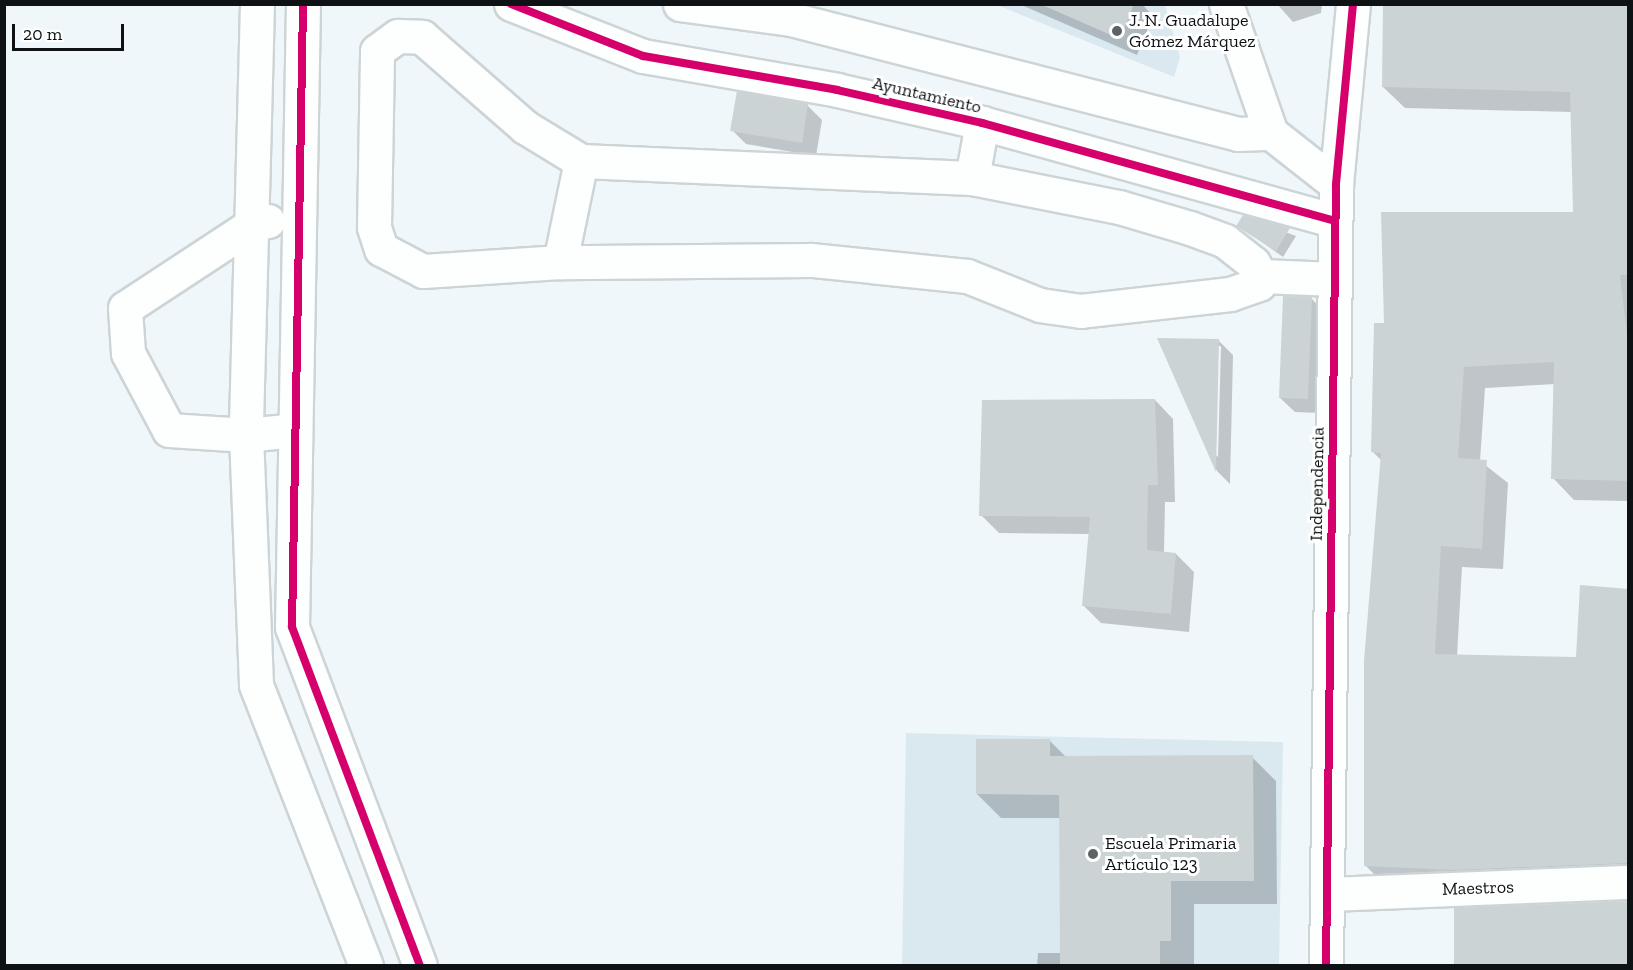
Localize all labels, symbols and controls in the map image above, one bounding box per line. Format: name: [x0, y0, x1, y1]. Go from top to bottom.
place label: J. N. Guadalupe Gómez Márquez: [1129, 10, 1256, 52]
scale bar: [15, 12, 128, 50]
text: 20 m: [23, 23, 62, 45]
marker: J. N. Guadalupe Gómez Márquez: [1110, 24, 1124, 38]
street label: Ayuntamiento: [870, 72, 984, 118]
street label: Independencia: [1305, 427, 1329, 541]
place label: Escuela Primaria Artículo 123: [1105, 833, 1236, 876]
marker: Escuela Primaria Artículo 123: [1086, 847, 1100, 861]
street label: Maestros: [1442, 876, 1514, 900]

